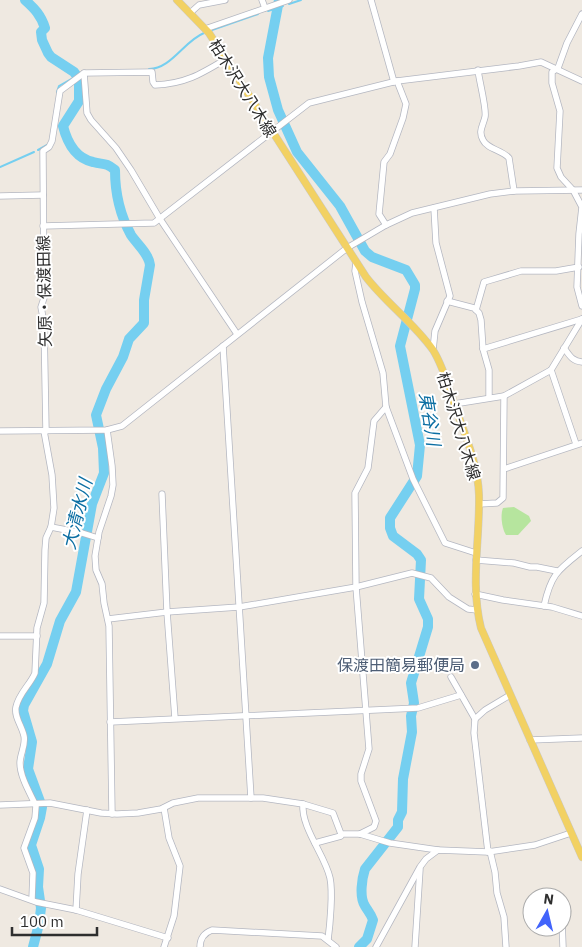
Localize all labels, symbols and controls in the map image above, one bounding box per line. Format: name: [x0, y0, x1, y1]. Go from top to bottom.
street label: 柏木沢大八木線: [205, 35, 281, 141]
street label: 矢原・保渡田線: [33, 235, 55, 347]
street label: 柏木沢大八木線: [433, 370, 485, 482]
water label: 東谷川: [414, 391, 446, 449]
water label: 大清水川: [57, 474, 97, 552]
place label: 保渡田簡易郵便局: [337, 655, 465, 675]
marker: 保渡田簡易郵便局: [469, 659, 481, 671]
north arrow: [522, 887, 572, 937]
text: N: [543, 890, 555, 909]
scale bar: [12, 904, 98, 936]
text: 100 m: [20, 912, 64, 931]

